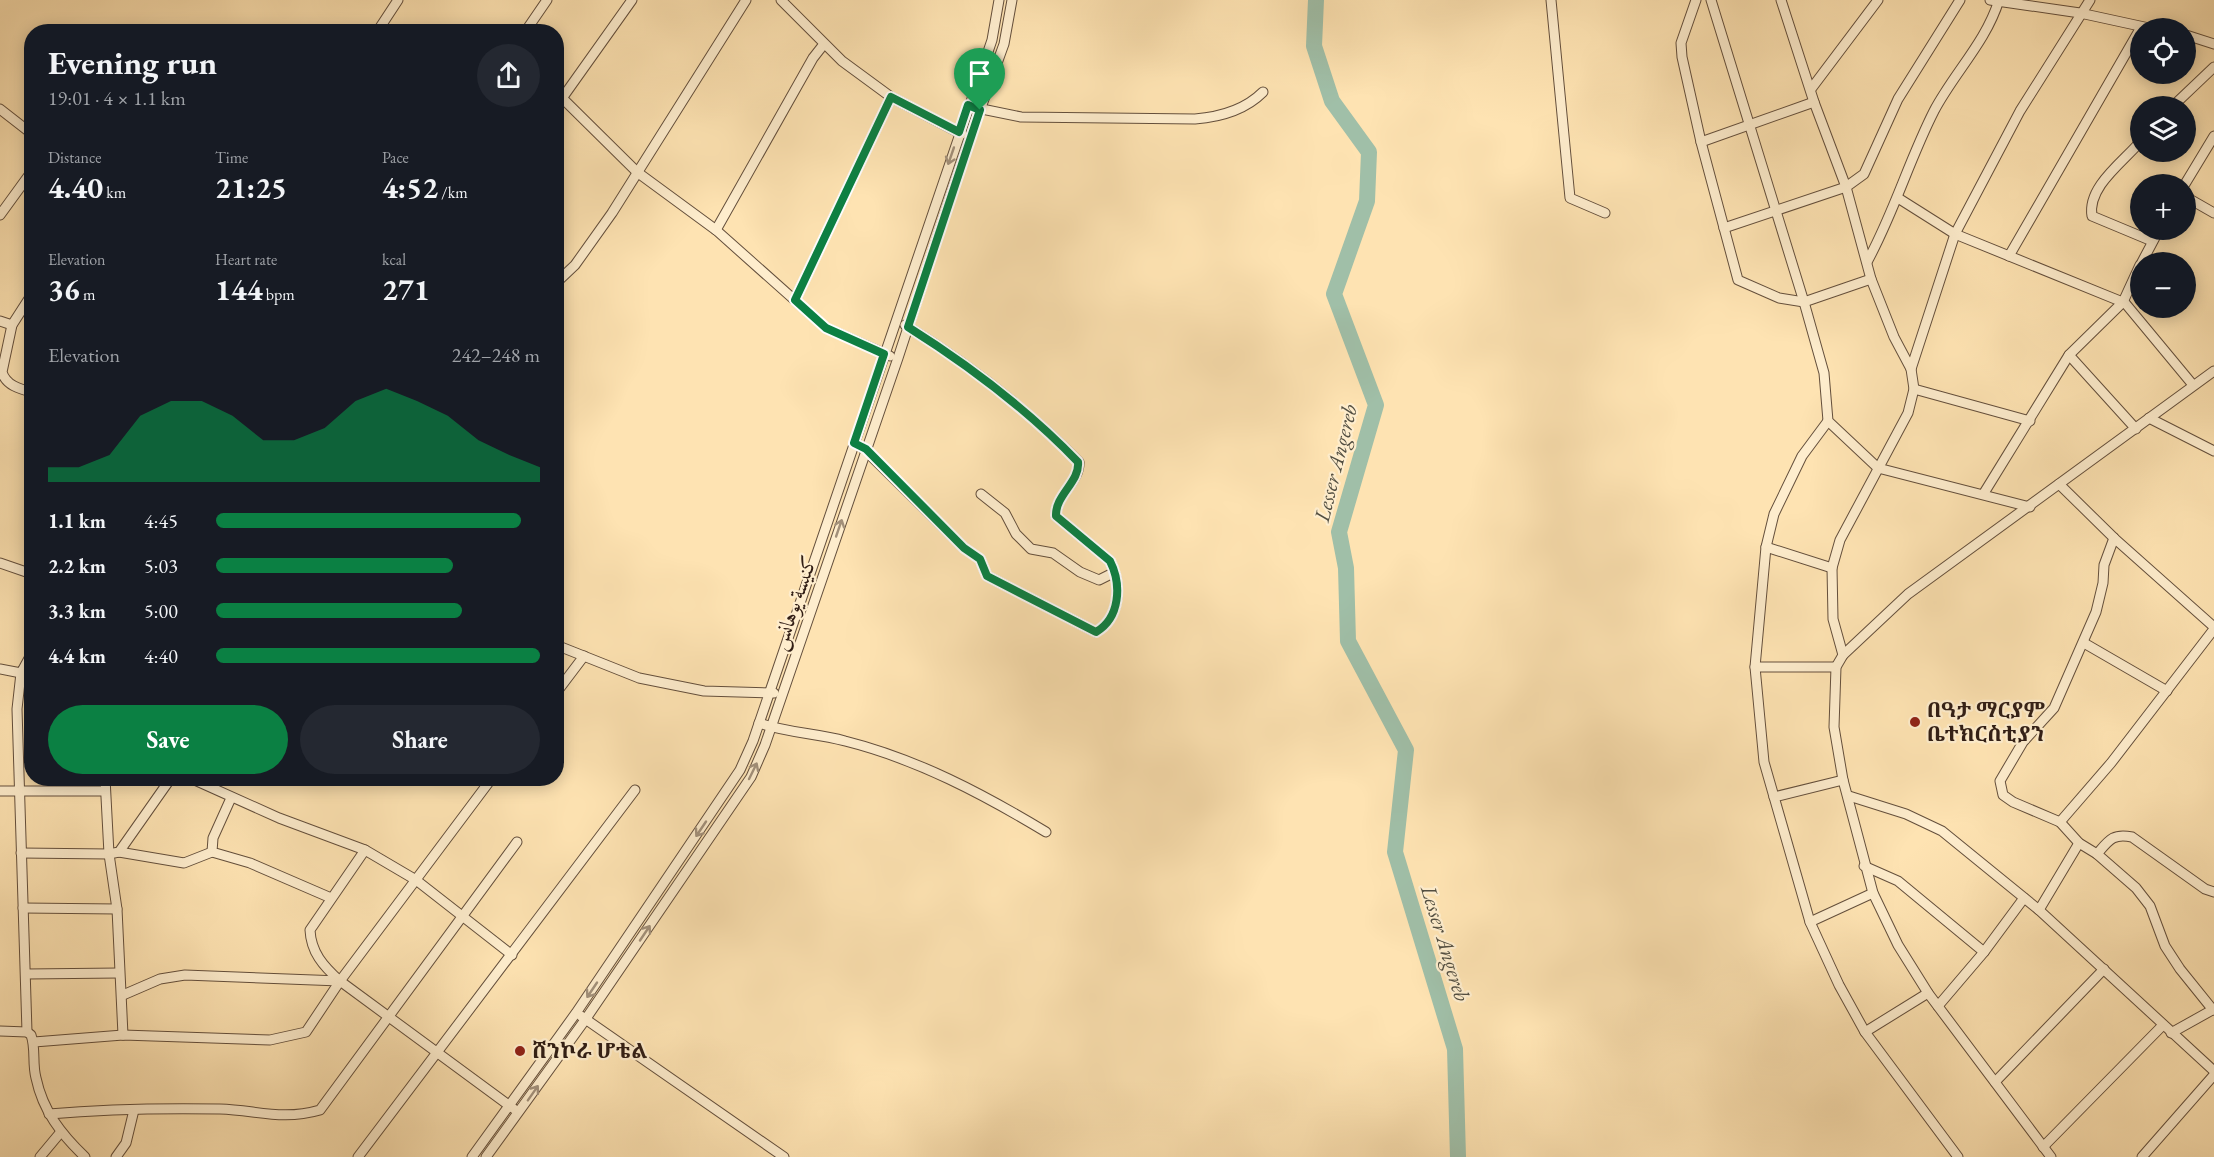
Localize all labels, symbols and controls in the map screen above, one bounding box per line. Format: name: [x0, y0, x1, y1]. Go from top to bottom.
map controls: [2130, 18, 2196, 318]
button: locate: [2130, 18, 2196, 84]
text: Evening run: [48, 41, 217, 84]
button: share: [477, 44, 540, 107]
pin: [954, 48, 1005, 110]
icon: arrive: [963, 57, 996, 90]
text: 19:01 · 4 × 1.1 km: [48, 85, 186, 111]
button: layers: [2130, 96, 2196, 162]
one-way arrow: [944, 146, 955, 165]
text: Distance: [48, 147, 101, 168]
text: Time: [215, 147, 248, 168]
text: Pace: [382, 147, 409, 168]
text: 4.40: [48, 168, 103, 207]
text: 21:25: [215, 168, 287, 207]
text: 4:52: [382, 168, 438, 207]
button: +: [2130, 174, 2196, 240]
text: km: [103, 182, 126, 203]
text: /km: [438, 182, 468, 203]
text: Elevation: [48, 249, 106, 270]
text: Heart rate: [215, 249, 277, 270]
text: kcal: [382, 249, 406, 270]
button: −: [2130, 252, 2196, 318]
text: 36: [48, 270, 80, 309]
text: 144: [215, 270, 263, 309]
text: 271: [382, 270, 430, 309]
text: m: [80, 284, 95, 305]
text: bpm: [263, 284, 295, 305]
text: Elevation: [48, 342, 120, 368]
text: 242–248 m: [452, 342, 540, 368]
water label: Lesser Angereb: [1307, 401, 1364, 526]
text: 1.1 km: [48, 508, 106, 534]
text: 4:45: [144, 508, 178, 534]
one-way arrow: [834, 519, 845, 538]
street label: كنيسة يوهانس: [765, 552, 823, 654]
text: 2.2 km: [48, 553, 106, 579]
text: 5:03: [144, 553, 178, 579]
text: 3.3 km: [48, 598, 106, 624]
text: 5:00: [144, 598, 178, 624]
text: 4.4 km: [48, 643, 106, 669]
text: 4:40: [144, 643, 178, 669]
place label: በዓታ ማርያም ቤተክርስቲያን: [1927, 696, 2045, 747]
button: Save: [48, 705, 288, 774]
button: Share: [300, 705, 540, 774]
marker: በዓታ ማርያም ቤተክርስቲያን: [1908, 715, 1922, 729]
one-way arrow: [748, 762, 760, 780]
one-way arrow: [694, 820, 707, 837]
water label: Lesser Angereb: [1414, 880, 1477, 1005]
one-way arrow: [639, 925, 651, 942]
one-way arrow: [586, 982, 598, 998]
place label: ሸንኮራ ሆቴል: [532, 1037, 648, 1064]
marker: ሸንኮራ ሆቴል: [513, 1044, 527, 1058]
one-way arrow: [527, 1085, 539, 1102]

